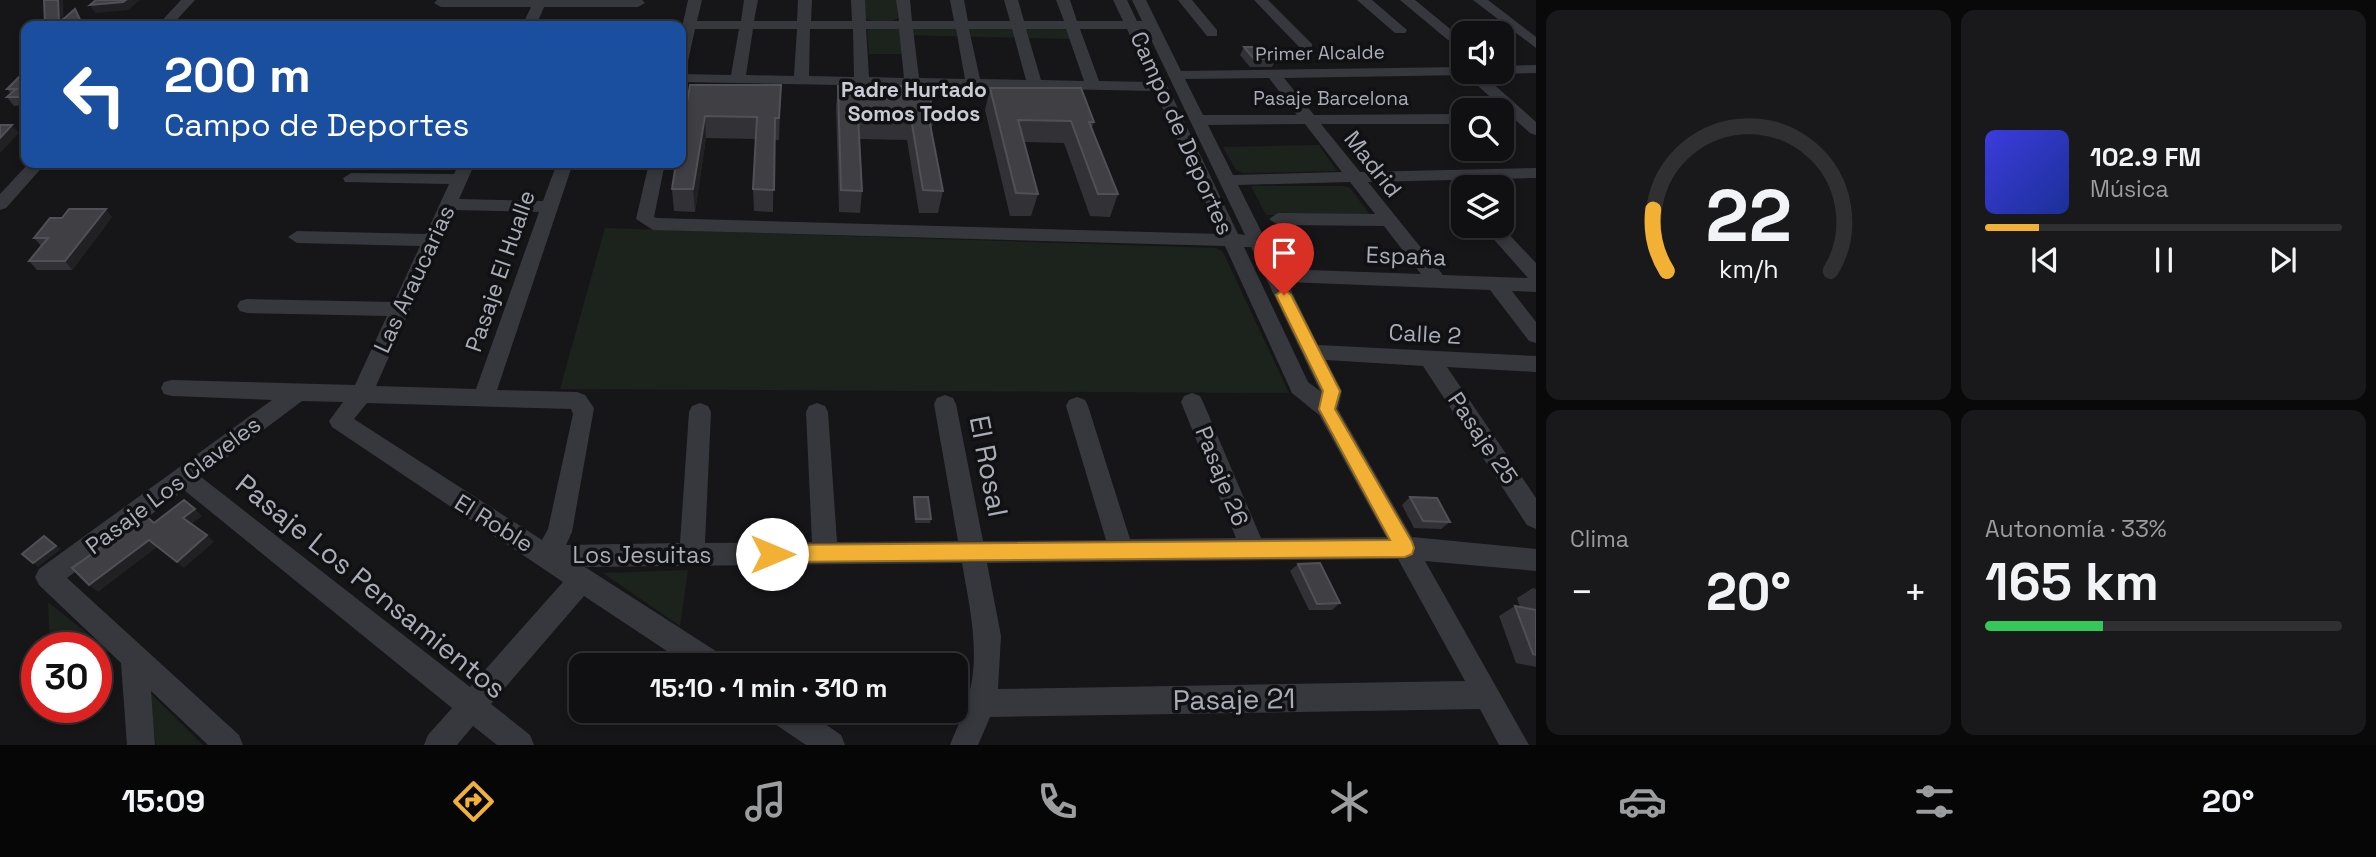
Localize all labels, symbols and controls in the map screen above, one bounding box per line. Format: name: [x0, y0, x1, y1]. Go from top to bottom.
map controls: [1451, 21, 1514, 238]
button: sound: [1451, 21, 1514, 84]
street label: Campo de Deportes: [1124, 27, 1240, 239]
street label: Primer Alcalde: [1255, 39, 1385, 67]
text: 200 m: [164, 44, 311, 106]
icon: left: [49, 49, 140, 140]
district label: Padre Hurtado Somos Todos: [841, 76, 987, 127]
street label: Pasaje Barcelona: [1253, 86, 1409, 111]
button: search: [1451, 98, 1514, 161]
text: Campo de Deportes: [164, 105, 469, 145]
street label: Madrid: [1338, 125, 1408, 203]
text: 102.9 FM: [2090, 140, 2201, 174]
text: 22: [1705, 169, 1792, 262]
text: Música: [2090, 174, 2169, 204]
button: layers: [1451, 175, 1514, 238]
street label: Pasaje El Hualle: [458, 186, 542, 356]
street label: Las Araucarias: [367, 200, 461, 358]
pin: [1254, 223, 1314, 295]
icon: arrive: [1265, 234, 1303, 272]
street label: España: [1365, 240, 1447, 272]
icon: previous: [2026, 241, 2064, 279]
icon: pause: [2145, 241, 2183, 279]
icon: next: [2264, 241, 2302, 279]
text: km/h: [1719, 253, 1778, 285]
street label: Calle 2: [1388, 317, 1462, 351]
street label: Pasaje 25: [1441, 386, 1525, 490]
street label: Pasaje Los Claveles: [79, 409, 267, 561]
street label: El Rosal: [962, 412, 1016, 520]
street label: Pasaje 26: [1188, 422, 1256, 530]
street label: Pasaje Los Pensamientos: [228, 466, 514, 706]
street label: El Roble: [449, 487, 539, 559]
text: Autonomía · 33%: [1985, 514, 2167, 544]
position arrow: [735, 517, 809, 591]
text: Clima: [1570, 524, 1629, 554]
street label: Los Jesuitas: [573, 540, 712, 570]
text: 165 km: [1985, 549, 2159, 615]
text: 20°: [1706, 559, 1791, 625]
text: −: [1570, 568, 1594, 616]
text: +: [1903, 568, 1927, 616]
speed limit sign: 30: [21, 632, 112, 723]
text: 15:10 · 1 min · 310 m: [650, 671, 887, 705]
street label: Pasaje 21: [1172, 680, 1296, 718]
icon: directions: [449, 777, 498, 826]
icon: music: [741, 777, 790, 826]
icon: phone: [1033, 777, 1082, 826]
icon: climate: [1325, 777, 1374, 826]
icon: car: [1618, 777, 1667, 826]
icon: filters: [1910, 777, 1959, 826]
text: 15:09: [122, 781, 205, 821]
text: 20°: [2202, 781, 2254, 821]

